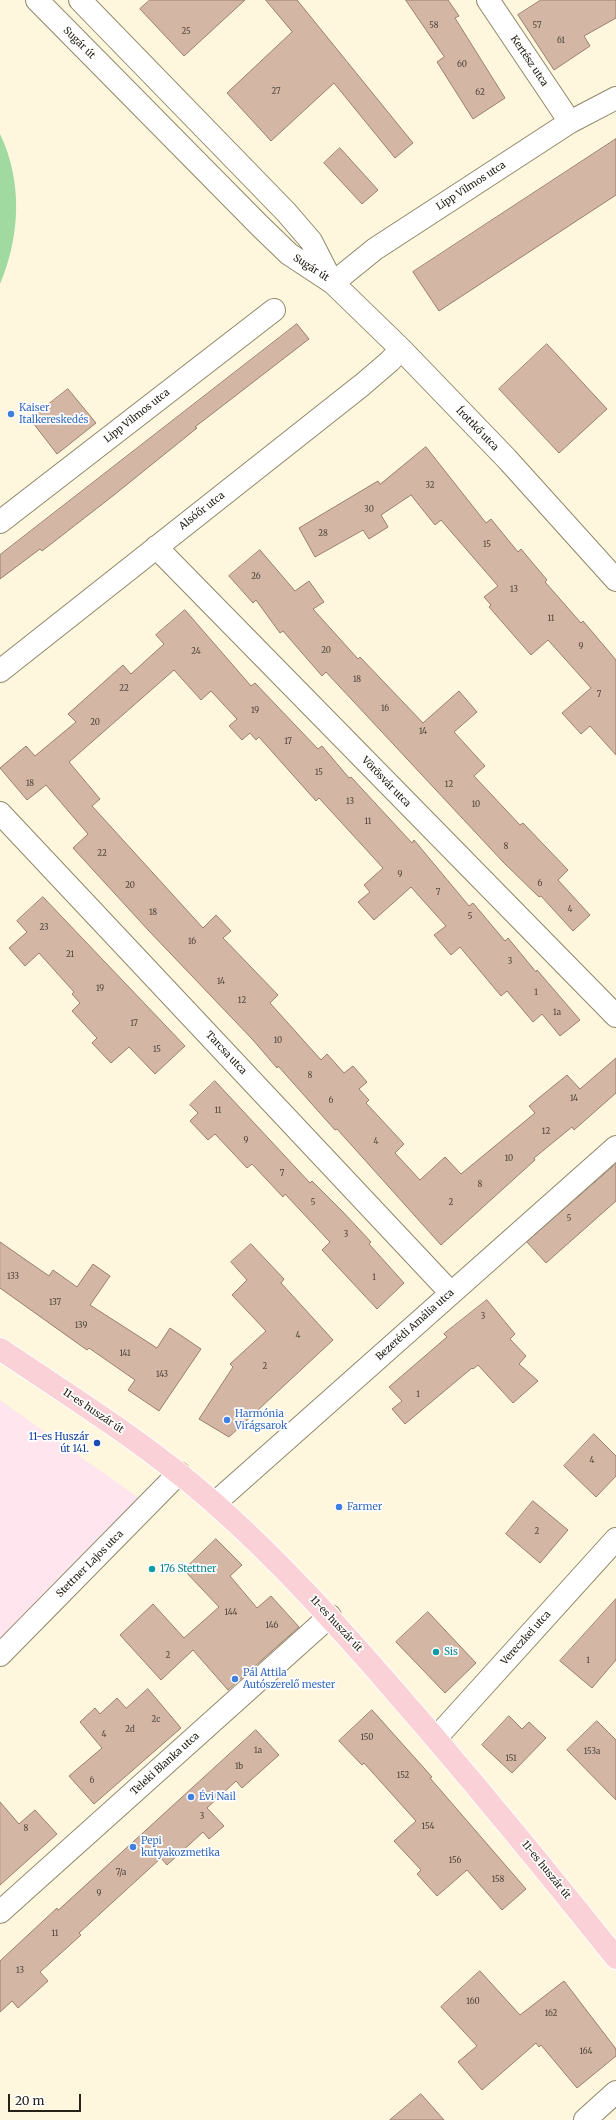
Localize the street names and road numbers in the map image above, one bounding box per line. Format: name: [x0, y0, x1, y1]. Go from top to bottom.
street label: Sugár út: [61, 25, 97, 61]
street label: Kertész utca: [508, 33, 550, 89]
street label: Lipp Vilmos utca: [434, 159, 508, 213]
street label: Sugár út: [291, 252, 331, 284]
street label: Lipp Vilmos utca: [102, 387, 172, 445]
street label: Írottkő utca: [453, 405, 501, 453]
street label: Alsóőr utca: [177, 490, 227, 532]
street label: Vörösvár utca: [359, 754, 413, 810]
street label: Tarcsa utca: [203, 1029, 249, 1077]
street label: Bezerédi Amália utca: [374, 1287, 456, 1363]
street label: 11-es huszár út: [60, 1386, 126, 1436]
street label: Stettner Lajos utca: [54, 1528, 126, 1600]
street label: 11-es huszár út: [307, 1594, 365, 1654]
street label: Vereczkei utca: [499, 1609, 553, 1667]
street label: Teleki Blanka utca: [128, 1730, 202, 1798]
street label: 11-es huszár út: [519, 1839, 573, 1901]

